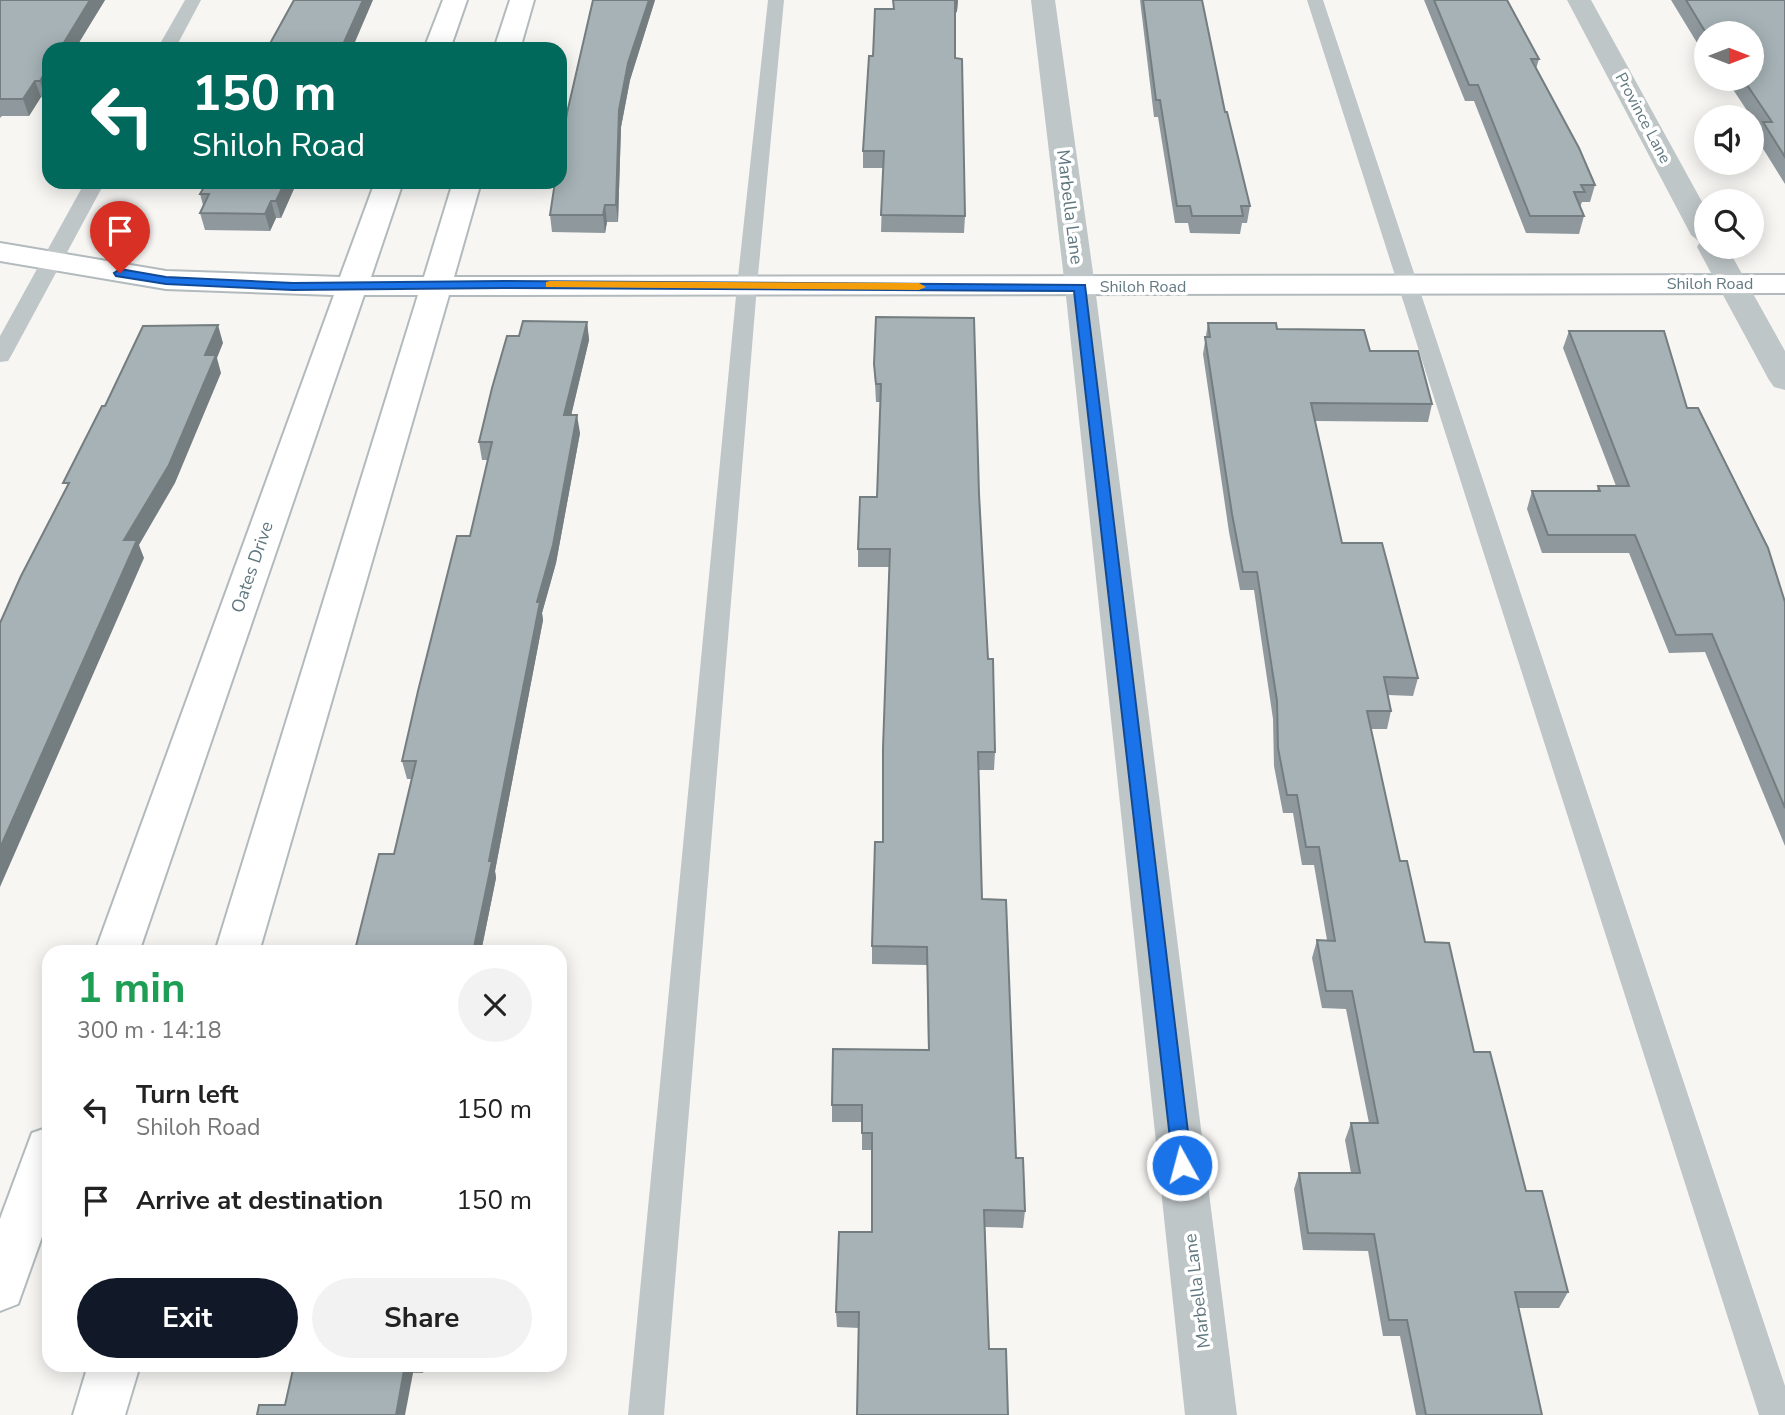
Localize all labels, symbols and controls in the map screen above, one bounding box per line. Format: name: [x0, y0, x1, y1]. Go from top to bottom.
north arrow: [1694, 21, 1764, 91]
map controls: [1694, 21, 1764, 259]
text: 150 m: [192, 60, 336, 127]
street label: Province Lane: [1610, 69, 1676, 167]
icon: left: [77, 70, 168, 161]
button: sound: [1694, 105, 1764, 175]
text: Shiloh Road: [192, 124, 365, 167]
street label: Marbella Lane: [1051, 148, 1089, 266]
button: search: [1694, 189, 1764, 259]
pin: [90, 201, 150, 273]
icon: arrive: [101, 212, 139, 250]
street label: Shiloh Road: [1667, 273, 1753, 295]
street label: Shiloh Road: [1100, 276, 1186, 298]
street label: Oates Drive: [225, 518, 279, 616]
text: 1 min: [77, 960, 186, 1017]
button: close: [458, 968, 532, 1042]
text: 300 m · 14:18: [77, 1015, 222, 1046]
text: Turn left: [136, 1077, 239, 1112]
icon: left: [77, 1091, 115, 1129]
text: 150 m: [456, 1092, 532, 1127]
text: Shiloh Road: [136, 1112, 261, 1143]
position arrow: [1145, 1128, 1219, 1202]
icon: arrive: [77, 1182, 115, 1220]
text: Arrive at destination: [136, 1183, 383, 1218]
text: 150 m: [456, 1183, 532, 1218]
street label: Marbella Lane: [1178, 1232, 1216, 1350]
button: Exit: [77, 1278, 298, 1358]
button: Share: [312, 1278, 532, 1358]

